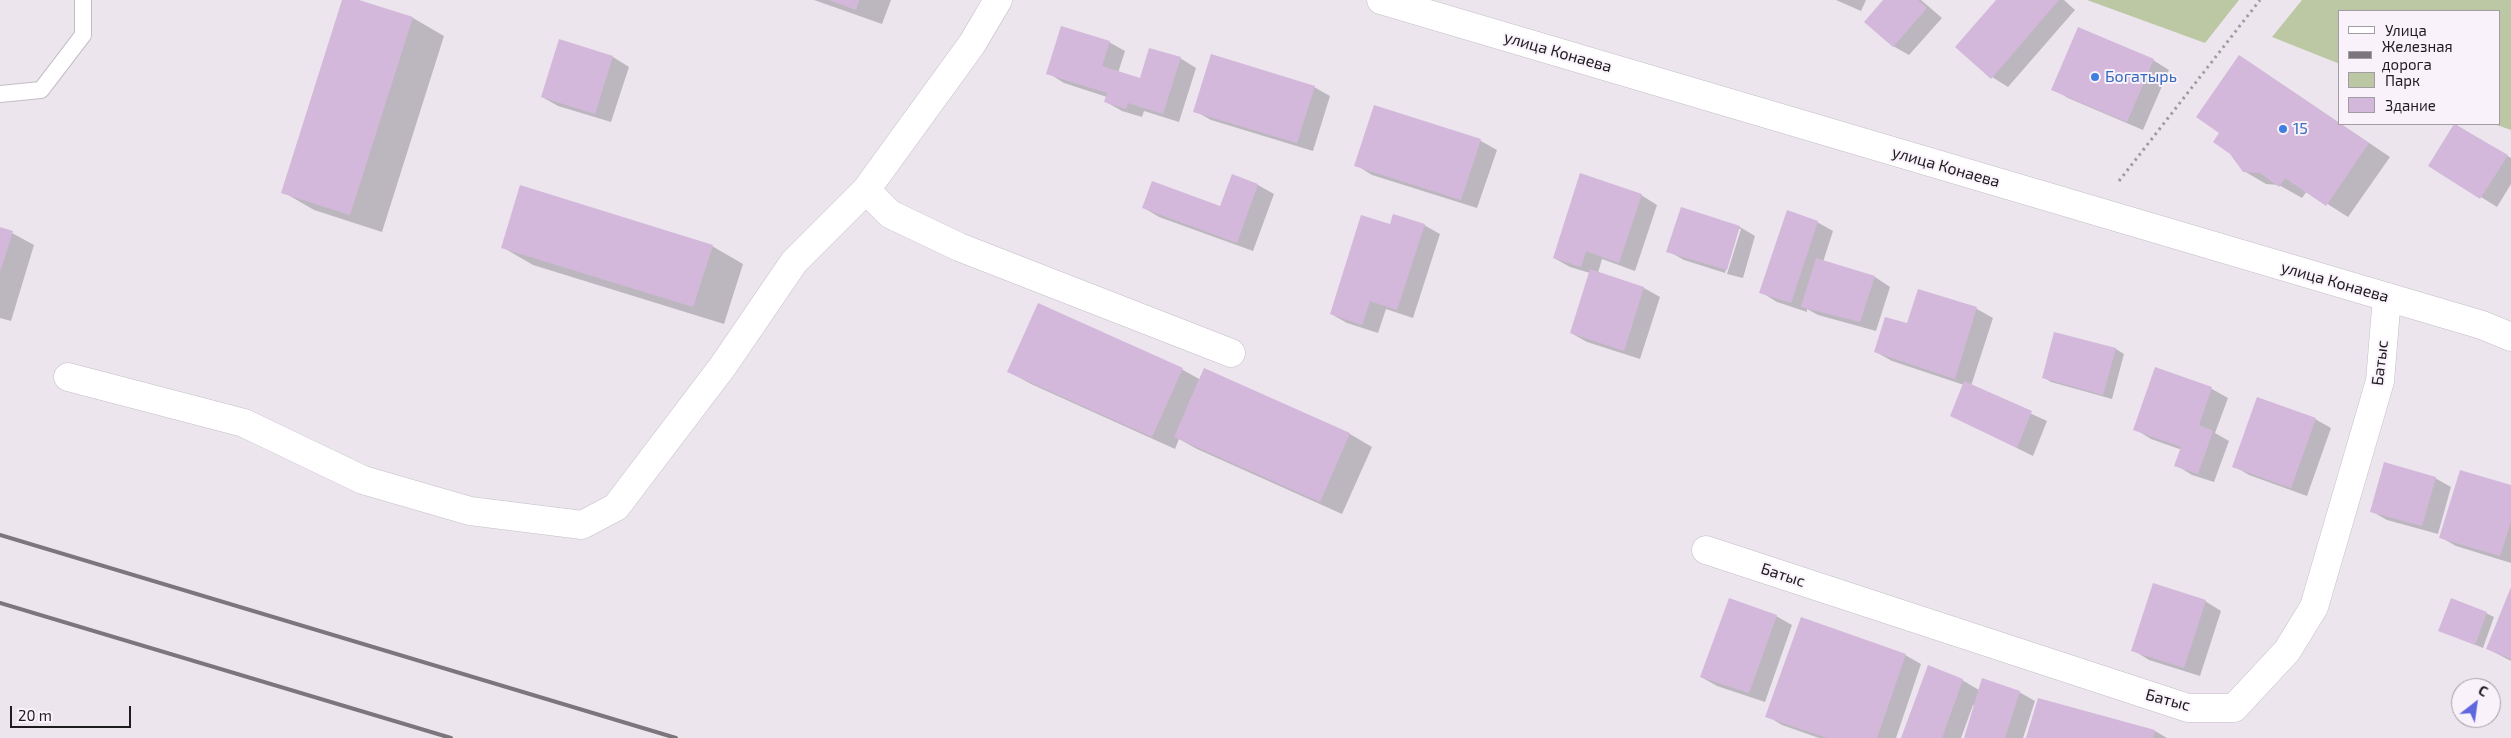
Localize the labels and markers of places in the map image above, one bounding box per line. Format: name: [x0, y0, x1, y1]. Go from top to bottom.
place label: Богатырь: [2105, 67, 2177, 87]
marker: Богатырь: [2089, 71, 2101, 83]
place label: 15: [2293, 119, 2308, 139]
marker: 15: [2277, 123, 2289, 135]

